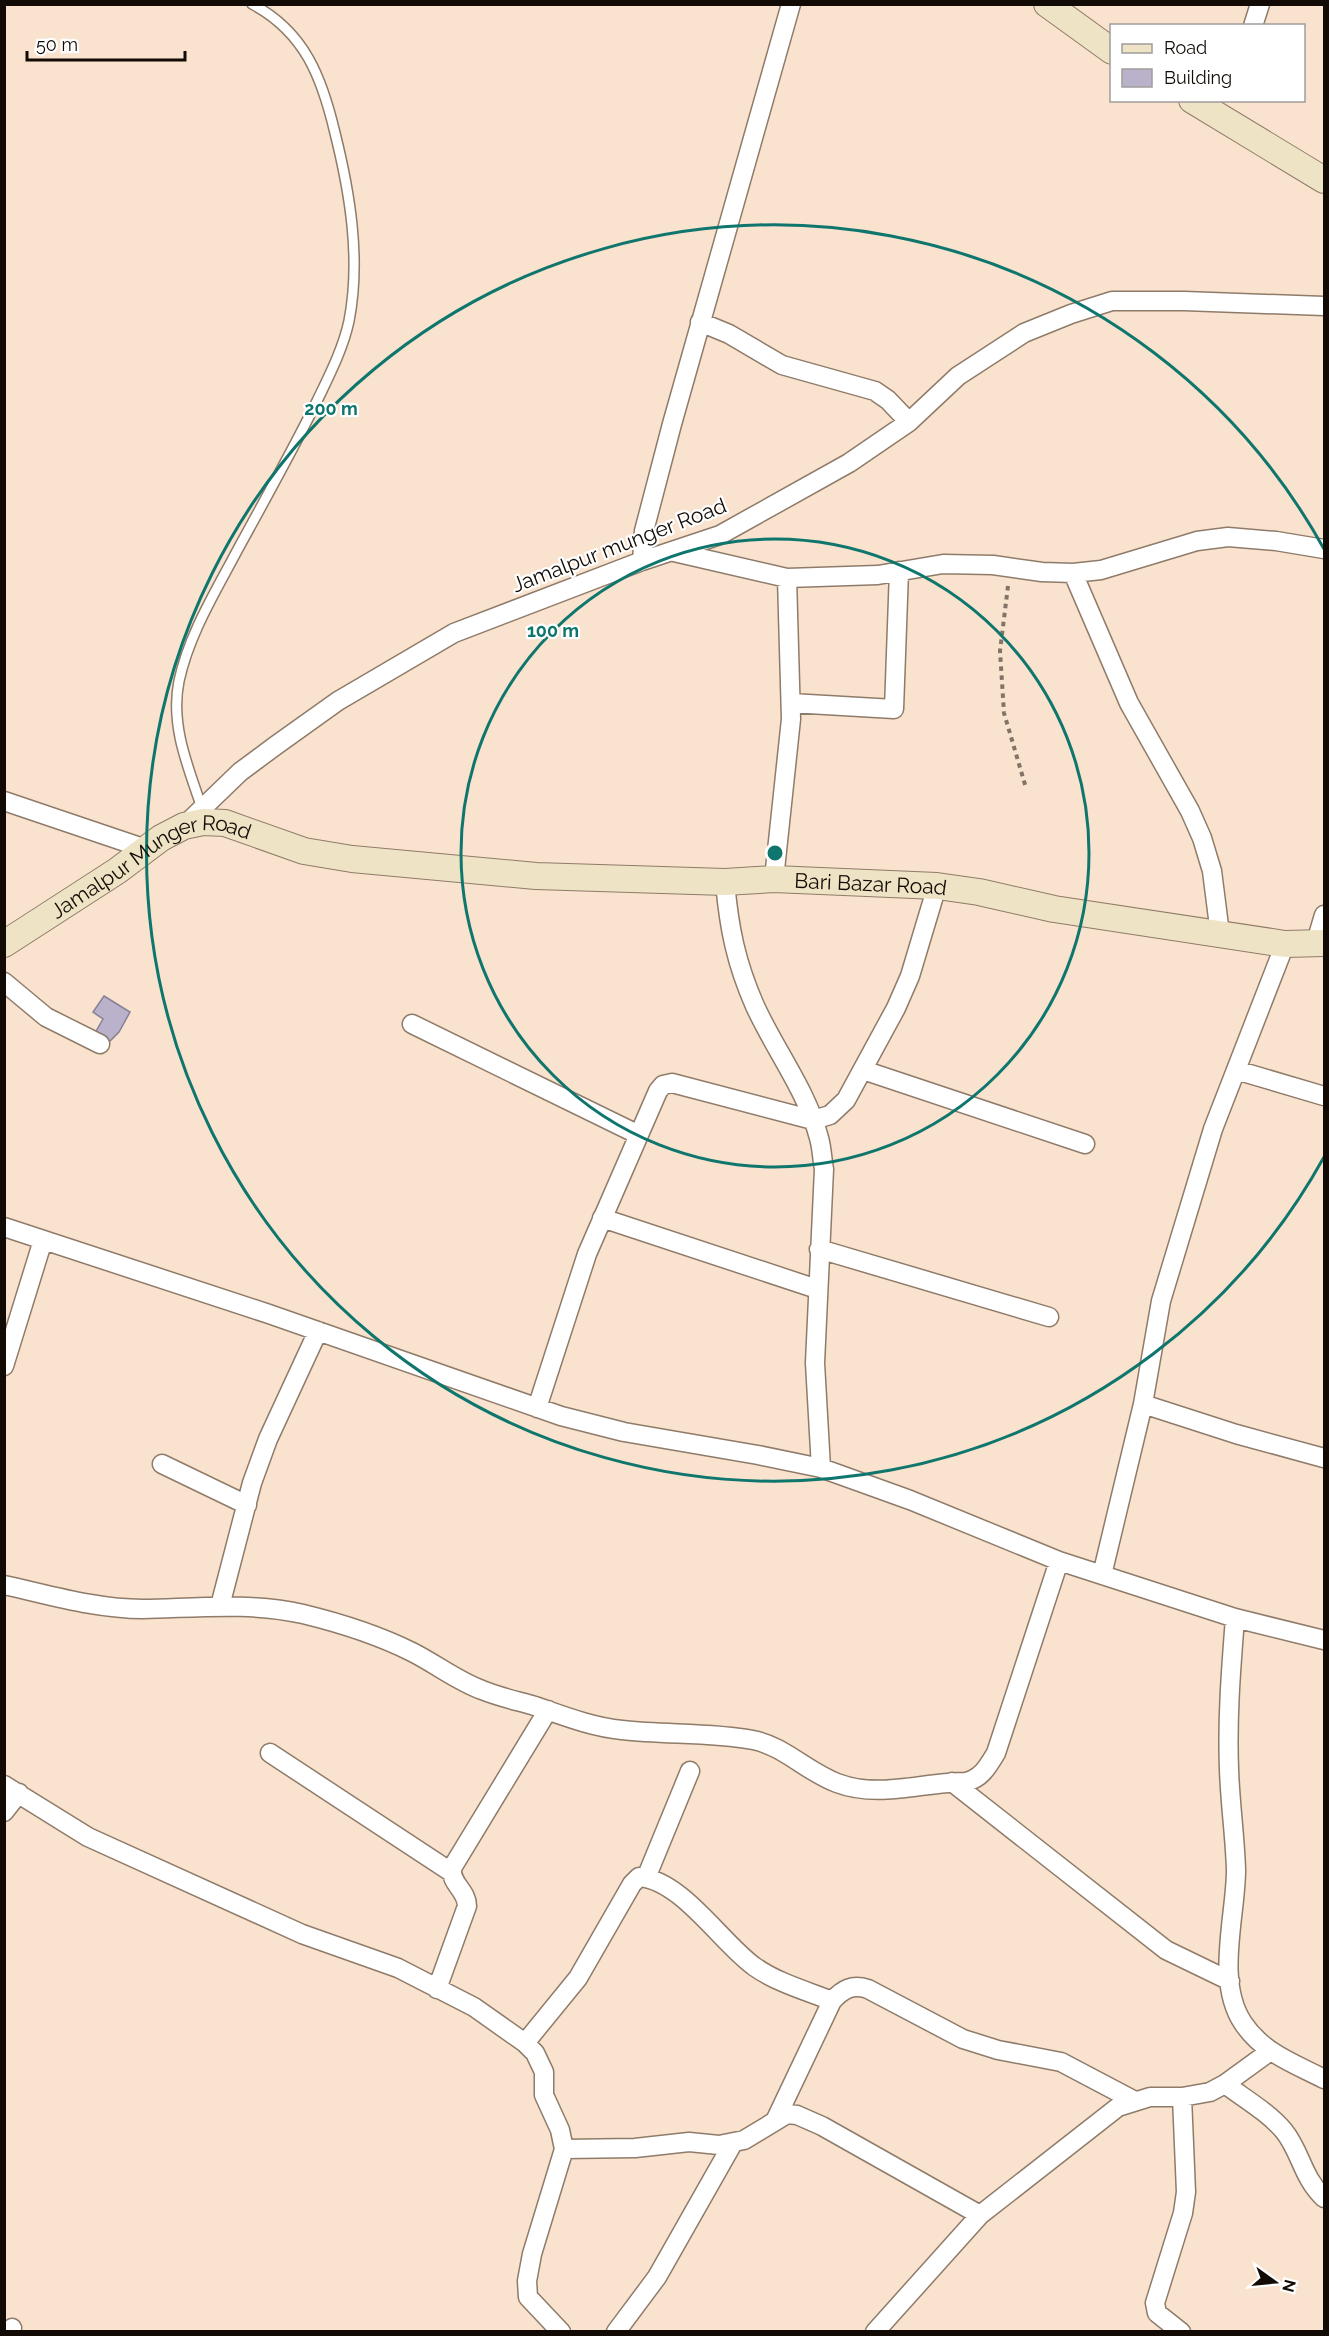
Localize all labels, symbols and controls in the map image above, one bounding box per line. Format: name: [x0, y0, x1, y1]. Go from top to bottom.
scale bar: [27, 24, 184, 62]
legend: [1110, 24, 1305, 102]
text: 50 m: [36, 34, 78, 55]
text: Road: [1164, 37, 1207, 58]
text: Building: [1164, 67, 1232, 88]
text: 200 m: [304, 398, 358, 419]
street label: Jamalpur munger Road: [508, 493, 730, 597]
text: 100 m: [527, 620, 579, 641]
street label: Jamalpur Munger Road: [46, 809, 255, 923]
centre of rings: [765, 843, 785, 863]
street label: Bari Bazar Road: [794, 867, 948, 900]
north arrow: [1245, 2252, 1305, 2312]
text: N: [1278, 2277, 1300, 2294]

